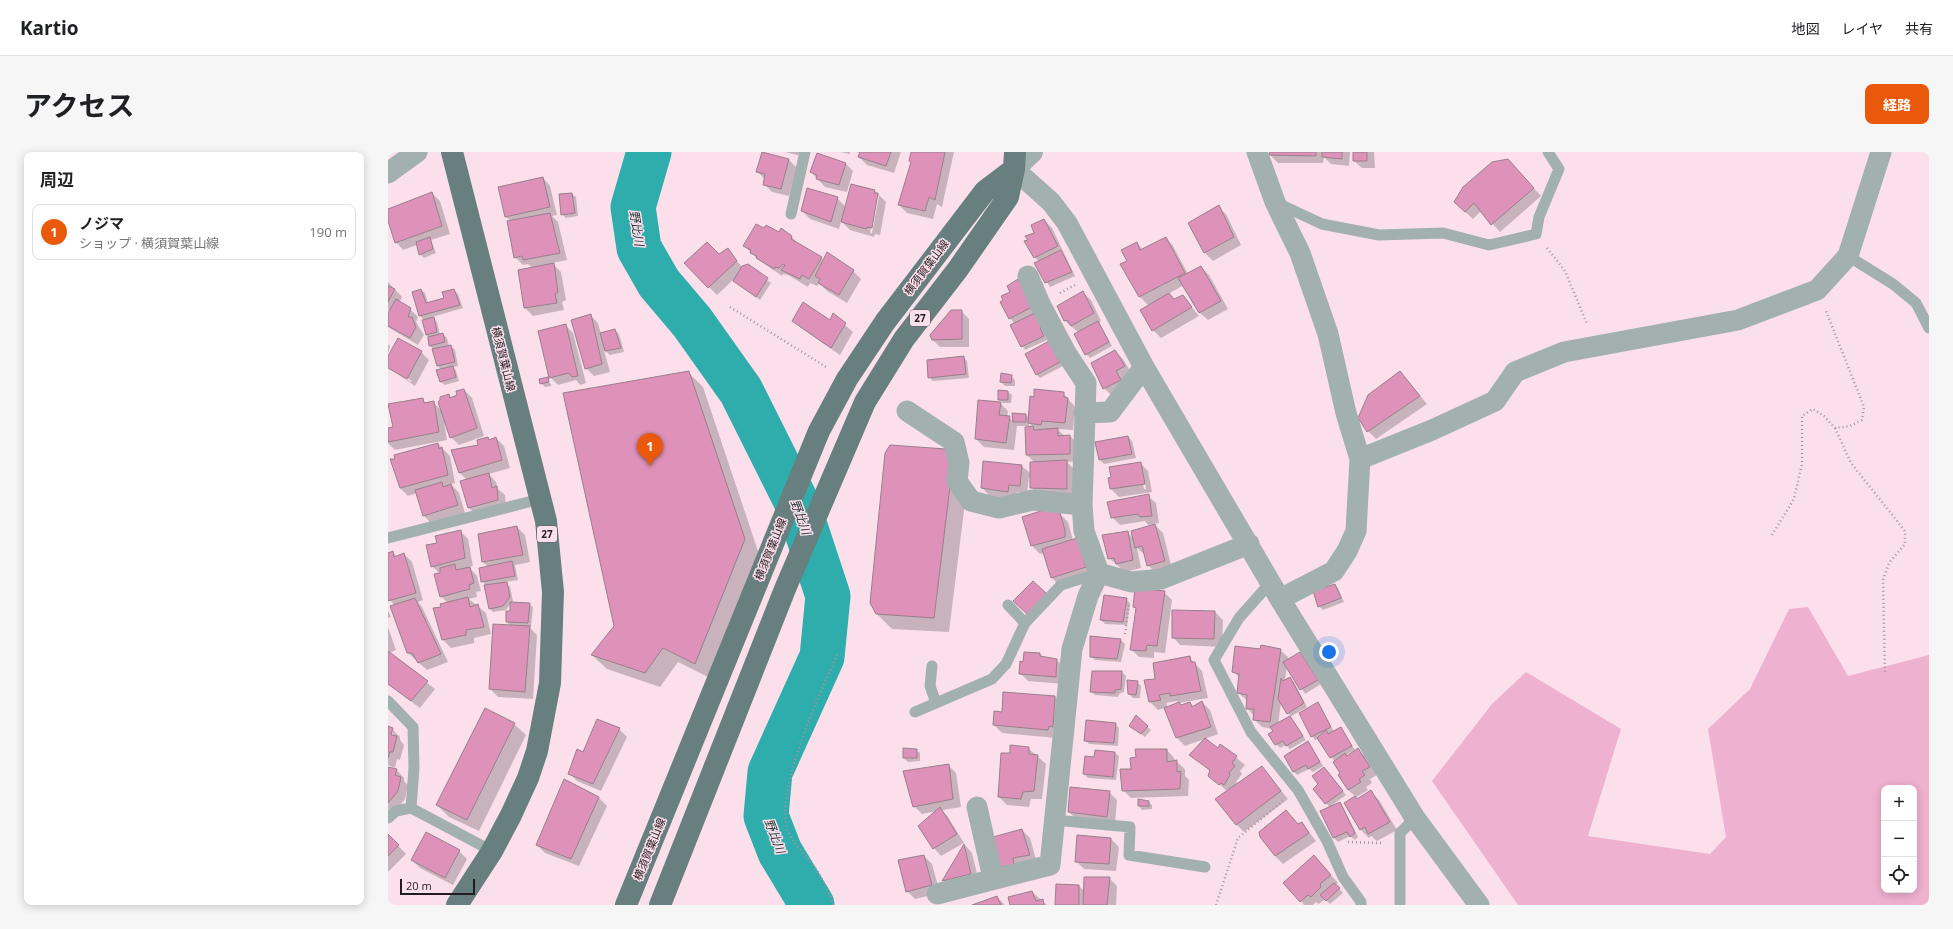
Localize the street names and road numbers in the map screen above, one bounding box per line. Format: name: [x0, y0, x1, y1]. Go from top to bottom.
street label: 横須賀葉山線: [900, 236, 952, 298]
road number: 27: [910, 310, 930, 326]
street label: 横須賀葉山線: [489, 325, 519, 393]
street label: 横須賀葉山線: [751, 516, 789, 582]
road number: 27: [537, 526, 557, 542]
street label: 横須賀葉山線: [630, 816, 668, 882]

